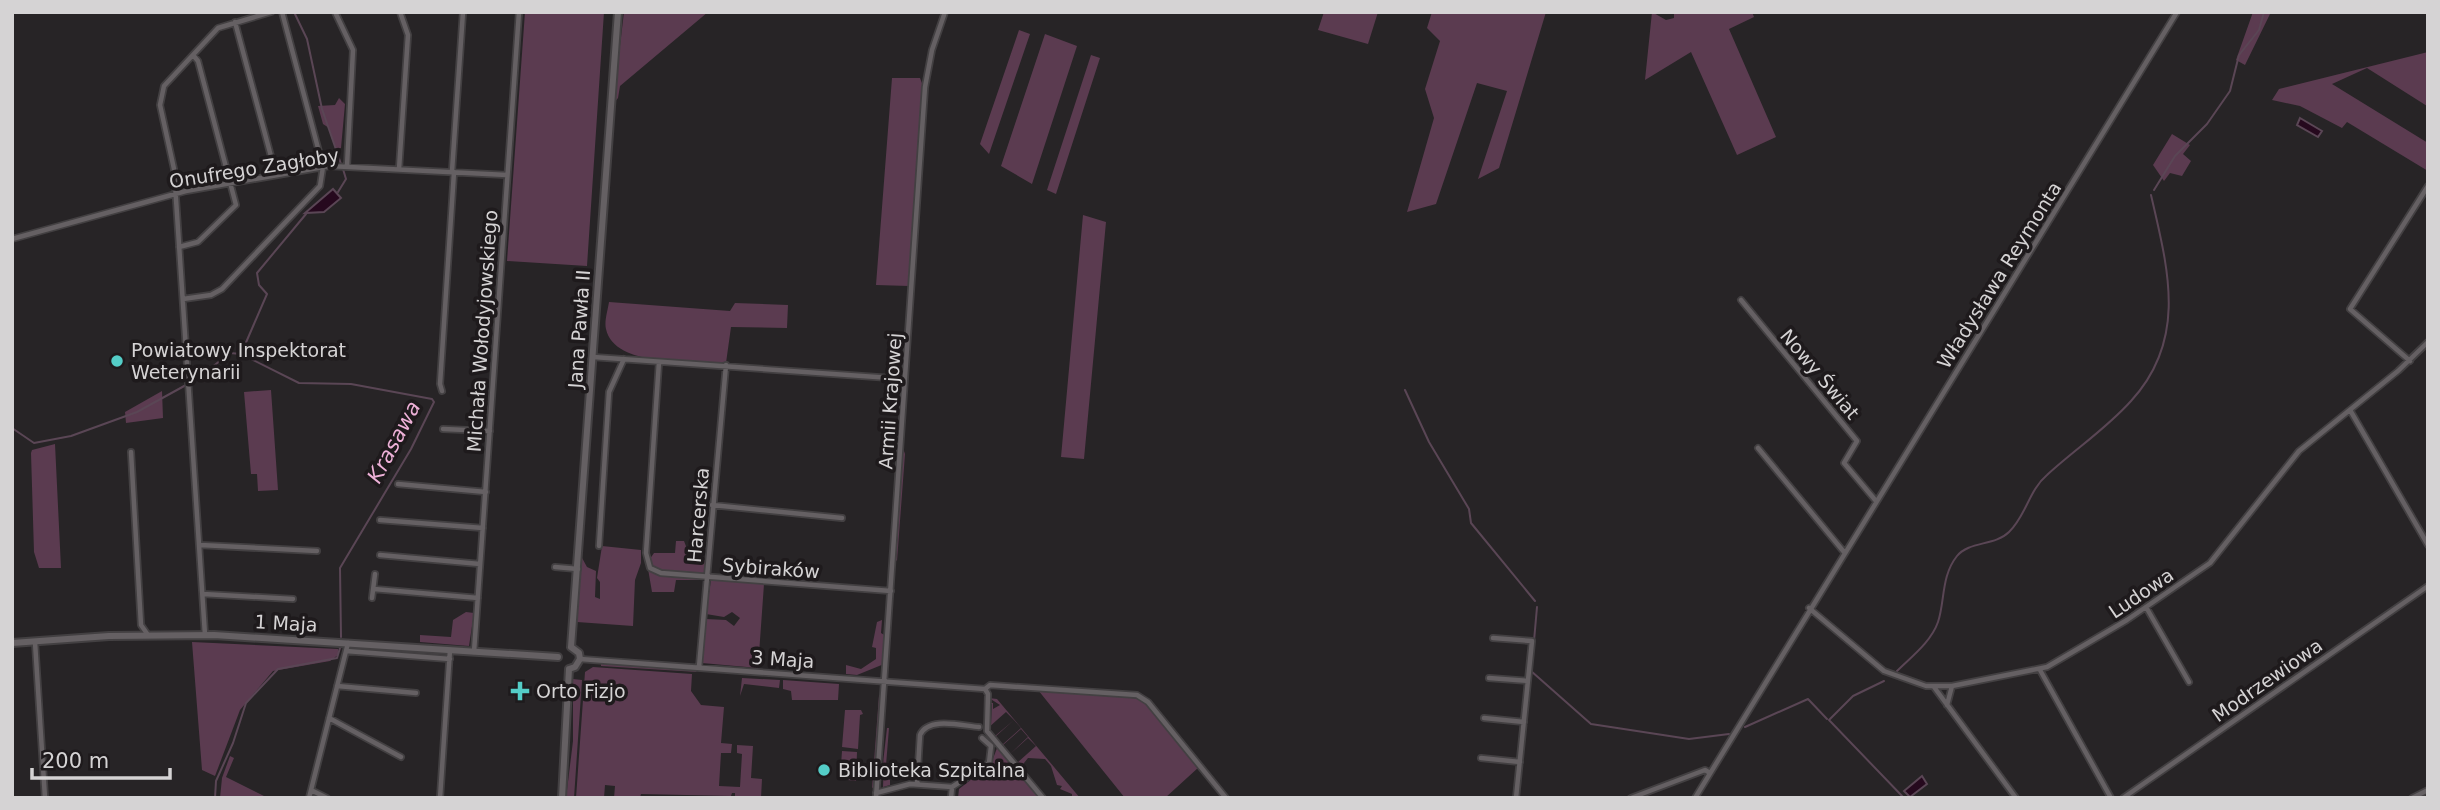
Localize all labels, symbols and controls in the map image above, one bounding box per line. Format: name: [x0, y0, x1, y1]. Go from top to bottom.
street label: Onufrego Zagłoby: [168, 144, 340, 192]
street label: Władysława Reymonta: [1932, 178, 2066, 372]
street label: Michała Wołodyjowskiego: [463, 209, 501, 453]
street label: Jana Pawła II: [564, 269, 594, 390]
street label: Nowy Świat: [1776, 324, 1865, 423]
street label: Armii Krajowej: [874, 332, 906, 470]
place label: Powiatowy Inspektorat Weterynarii: [131, 339, 346, 383]
marker: Powiatowy Inspektorat Weterynarii: [109, 353, 125, 369]
water label: Krasawa: [362, 397, 426, 487]
street label: Harcerska: [683, 466, 713, 564]
street label: Sybiraków: [722, 554, 820, 582]
street label: Ludowa: [2105, 563, 2177, 623]
street label: 1 Maja: [254, 610, 318, 636]
street label: Modrzewiowa: [2208, 634, 2326, 726]
street label: 3 Maja: [751, 646, 815, 672]
place label: Orto Fizjo: [536, 680, 626, 702]
marker: Orto Fizjo: [510, 681, 530, 701]
scale bar: [32, 736, 170, 780]
text: 200 m: [42, 749, 109, 773]
place label: Biblioteka Szpitalna: [838, 759, 1025, 781]
marker: Biblioteka Szpitalna: [816, 762, 832, 778]

